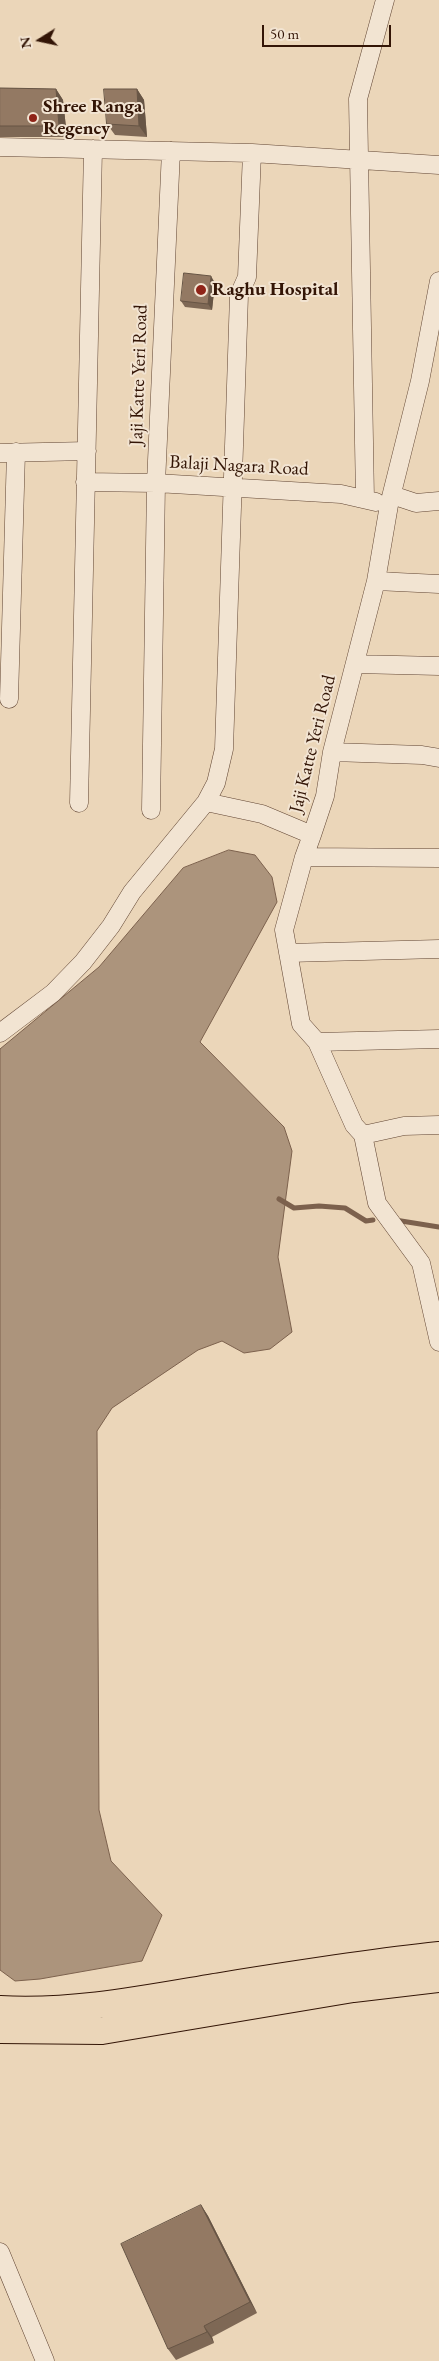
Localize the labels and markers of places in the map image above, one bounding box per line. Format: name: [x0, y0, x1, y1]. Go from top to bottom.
place label: Shree Ranga Regency: [43, 96, 142, 140]
marker: Shree Ranga Regency: [27, 112, 39, 124]
place label: Raghu Hospital: [212, 279, 338, 301]
marker: Raghu Hospital: [194, 283, 208, 297]

